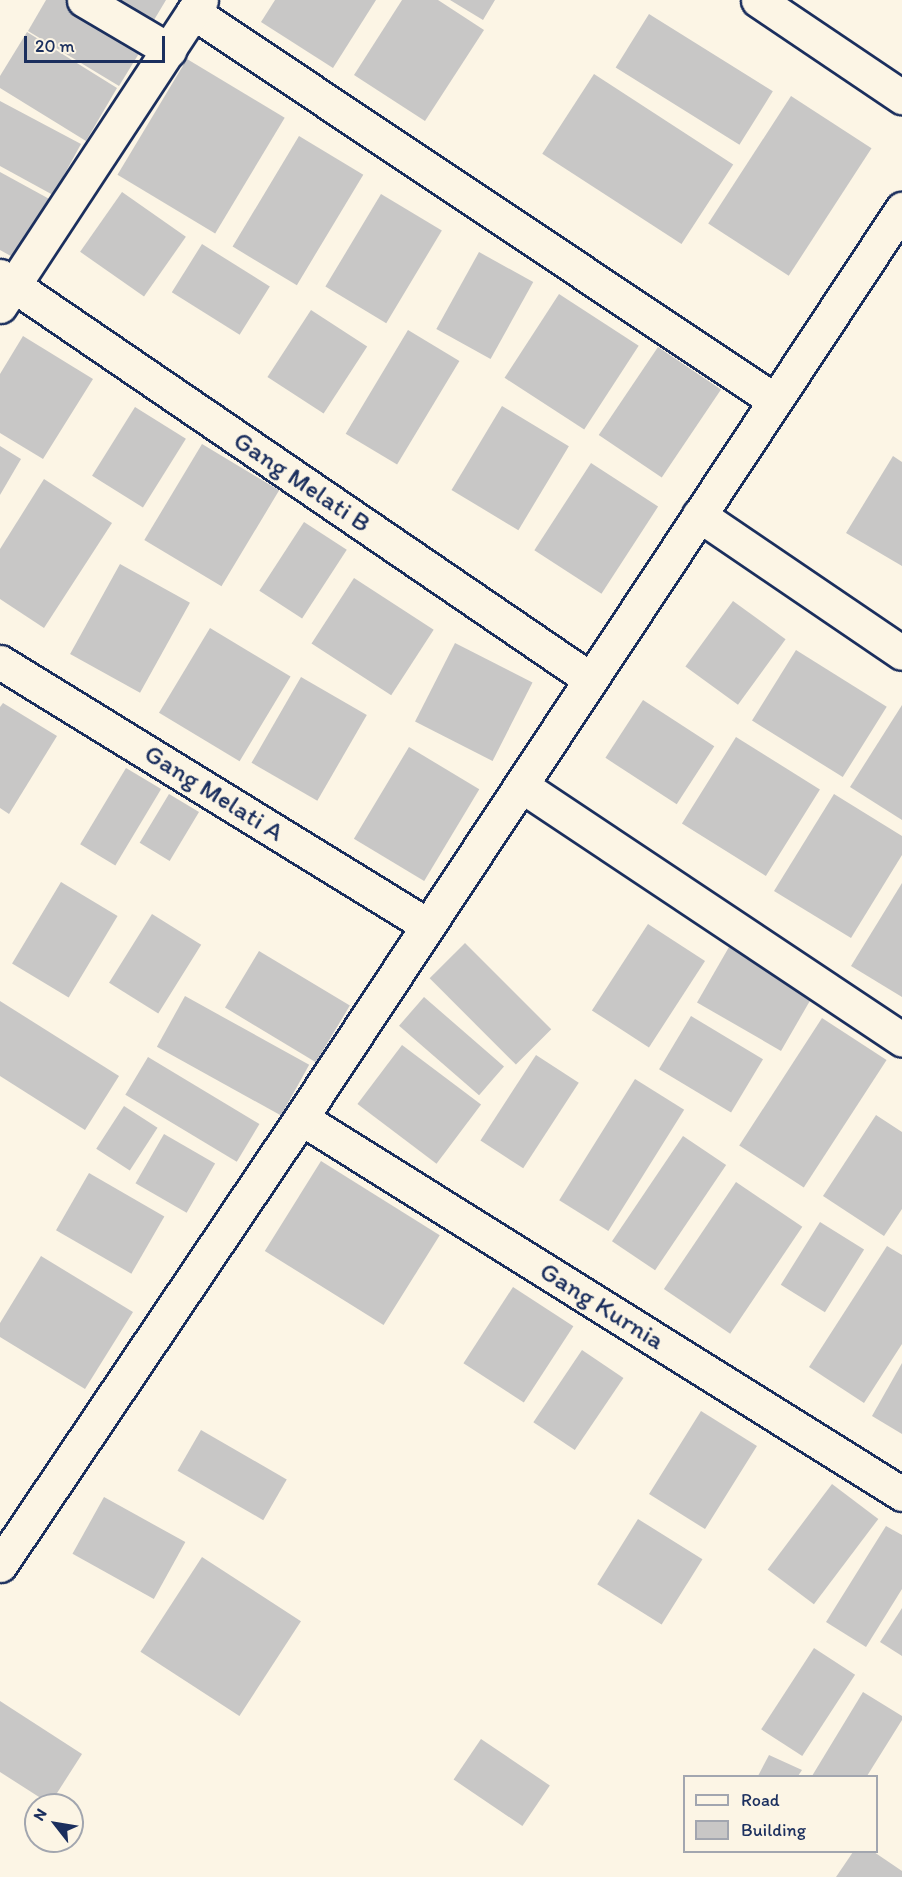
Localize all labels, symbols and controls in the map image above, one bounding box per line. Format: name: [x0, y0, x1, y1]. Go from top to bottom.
scale bar: [27, 24, 168, 62]
text: 20 m: [35, 35, 75, 57]
street label: Gang Melati B: [228, 425, 376, 539]
street label: Gang Melati A: [139, 738, 289, 848]
street label: Gang Kurnia: [534, 1256, 670, 1356]
legend: [683, 1775, 878, 1853]
text: Road: [741, 1789, 780, 1811]
north arrow: [24, 1793, 84, 1853]
text: N: [29, 1805, 51, 1824]
text: Building: [741, 1819, 806, 1841]

